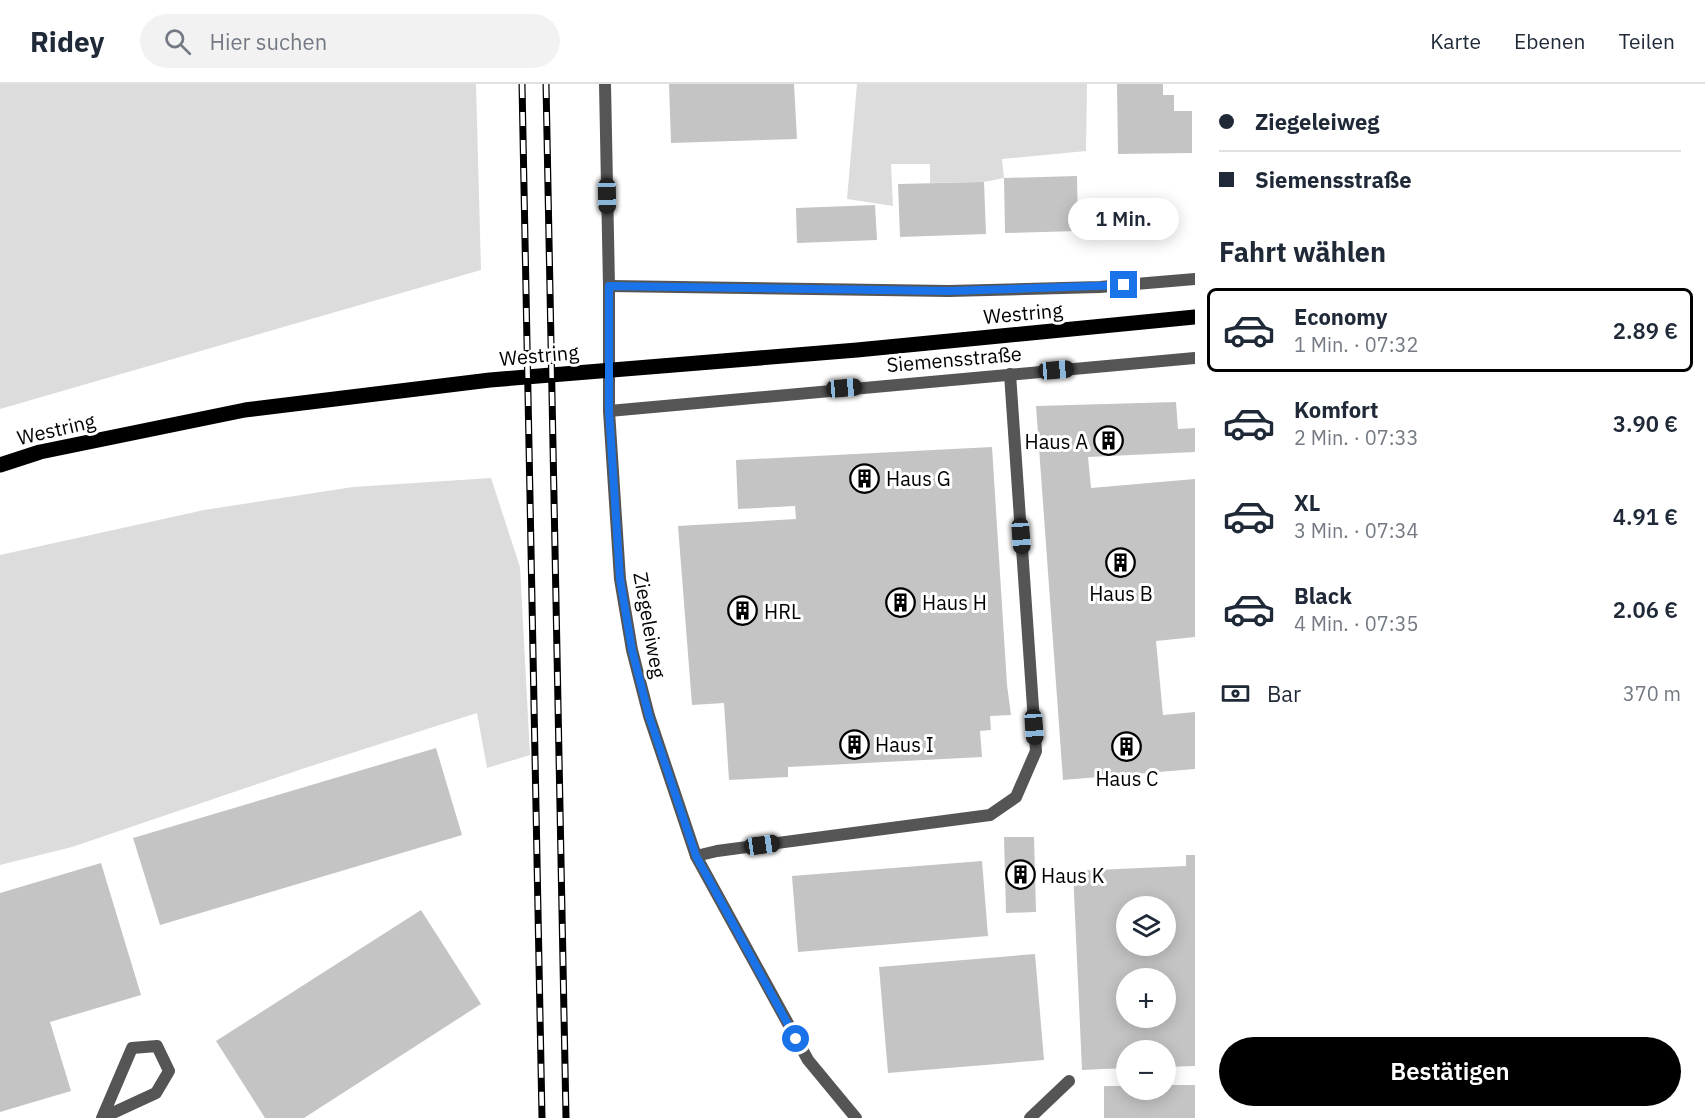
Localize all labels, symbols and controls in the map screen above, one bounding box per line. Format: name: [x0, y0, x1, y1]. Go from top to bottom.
search box: [140, 14, 560, 68]
text: Ridey: [30, 23, 104, 60]
icon: search: [161, 25, 194, 58]
text: Hier suchen: [209, 27, 327, 56]
text: Karte: [1430, 27, 1481, 55]
text: Ebenen: [1514, 27, 1585, 55]
text: Teilen: [1618, 27, 1675, 55]
text: Ziegeleiweg: [1255, 107, 1380, 136]
text: Siemensstraße: [1255, 165, 1412, 194]
car: [598, 178, 616, 214]
callout: 1 Min.: [1068, 198, 1180, 240]
text: 1 Min.: [1095, 205, 1152, 232]
text: Fahrt wählen: [1219, 234, 1386, 269]
route end: [1110, 271, 1137, 298]
street label: Westring: [982, 296, 1064, 330]
text: Economy: [1294, 302, 1388, 331]
icon: car: [1222, 303, 1276, 357]
text: 2.89 €: [1613, 316, 1678, 345]
text: 1 Min. · 07:32: [1294, 331, 1419, 358]
street label: Westring: [498, 338, 580, 372]
street label: Siemensstraße: [885, 340, 1023, 378]
car: [1037, 359, 1075, 381]
car: [825, 377, 863, 399]
text: Komfort: [1294, 395, 1379, 424]
icon: car: [1222, 396, 1276, 450]
street label: Westring: [14, 407, 98, 451]
text: 3.90 €: [1613, 409, 1678, 438]
text: 2 Min. · 07:33: [1294, 424, 1419, 451]
building icon: Haus A: [1093, 425, 1125, 457]
place label: Haus A: [1025, 428, 1088, 455]
building icon: Haus G: [849, 462, 881, 494]
place label: Haus G: [886, 465, 951, 492]
text: XL: [1294, 488, 1320, 517]
icon: car: [1222, 489, 1276, 543]
text: 4.91 €: [1613, 502, 1678, 531]
car: [1011, 517, 1031, 555]
text: 3 Min. · 07:34: [1294, 517, 1419, 544]
building icon: Haus B: [1105, 547, 1137, 579]
street label: Ziegeleiweg: [627, 570, 673, 681]
place label: Haus B: [1089, 580, 1153, 607]
text: Black: [1294, 581, 1352, 610]
icon: car: [1222, 582, 1276, 636]
building icon: Haus H: [885, 586, 917, 618]
place label: Haus H: [922, 589, 987, 616]
building icon: HRL: [727, 595, 759, 627]
text: 2.06 €: [1613, 595, 1678, 624]
place label: HRL: [764, 598, 801, 625]
text: 4 Min. · 07:35: [1294, 610, 1419, 637]
icon: cash: [1219, 677, 1252, 710]
text: Bar: [1267, 679, 1301, 708]
text: 370 m: [1623, 680, 1681, 707]
car: [1024, 708, 1044, 746]
building icon: Haus I: [838, 728, 870, 760]
place label: Haus I: [875, 731, 934, 758]
building icon: Haus C: [1111, 731, 1143, 763]
place label: Haus C: [1095, 765, 1159, 792]
car: [743, 834, 781, 856]
building icon: Haus K: [1004, 859, 1036, 891]
place label: Haus K: [1041, 862, 1105, 889]
map controls: [1116, 896, 1176, 1100]
button: layers: [1116, 896, 1176, 956]
button: +: [1116, 968, 1176, 1028]
route start: [782, 1025, 809, 1052]
button: Bestätigen: [1219, 1037, 1681, 1106]
button: −: [1116, 1040, 1176, 1100]

